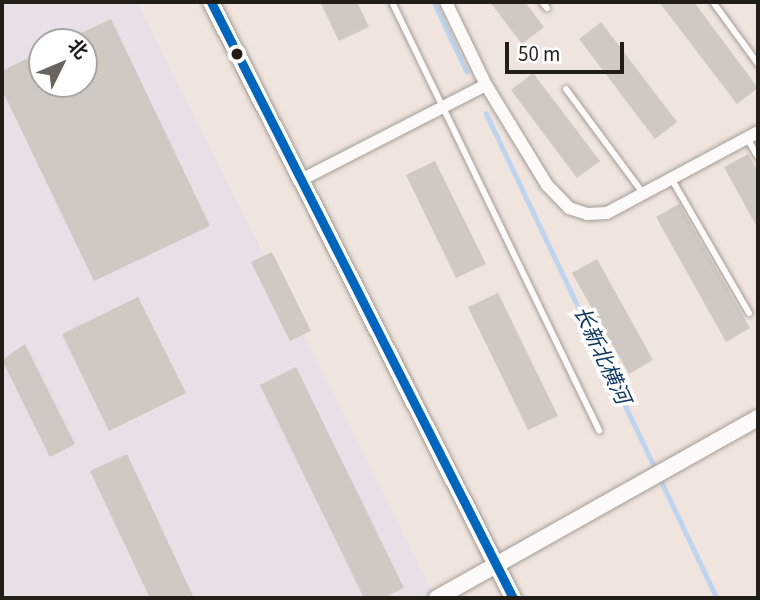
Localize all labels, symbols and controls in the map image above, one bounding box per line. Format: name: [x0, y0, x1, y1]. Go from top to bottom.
north arrow: [28, 28, 98, 98]
scale bar: [508, 28, 627, 72]
text: 北: [61, 34, 94, 66]
text: 50 m: [518, 39, 560, 69]
unlabelled marker: [230, 47, 244, 61]
water label: 长新北横河: [568, 302, 636, 408]

